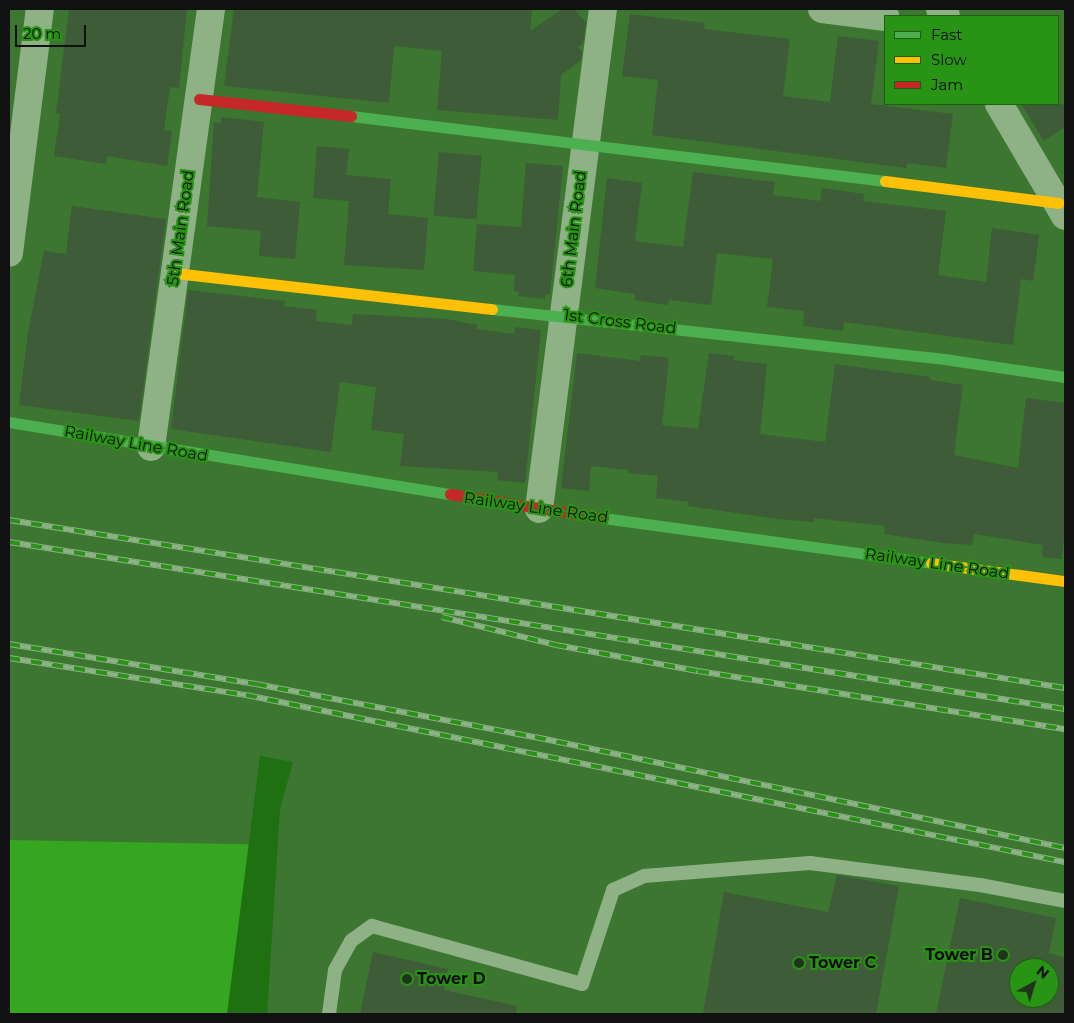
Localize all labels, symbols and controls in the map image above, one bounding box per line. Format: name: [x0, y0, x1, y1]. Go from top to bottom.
scale bar: [18, 15, 89, 47]
legend: [884, 15, 1059, 105]
text: 20 m: [23, 24, 61, 43]
text: Fast: [931, 25, 962, 44]
text: Slow: [931, 50, 967, 69]
text: Jam: [931, 75, 963, 94]
street label: 5th Main Road: [163, 169, 199, 287]
street label: 6th Main Road: [557, 170, 591, 288]
street label: 1st Cross Road: [563, 306, 677, 338]
street label: Railway Line Road: [63, 422, 209, 466]
street label: Railway Line Road: [463, 488, 609, 528]
street label: Railway Line Road: [864, 544, 1010, 584]
place label: Tower B: [925, 945, 993, 965]
marker: Tower B: [997, 949, 1009, 961]
place label: Tower C: [809, 953, 876, 973]
marker: Tower C: [793, 957, 805, 969]
north arrow: [1009, 958, 1059, 1008]
text: N: [1033, 962, 1053, 983]
place label: Tower D: [417, 969, 486, 989]
marker: Tower D: [401, 973, 413, 985]

